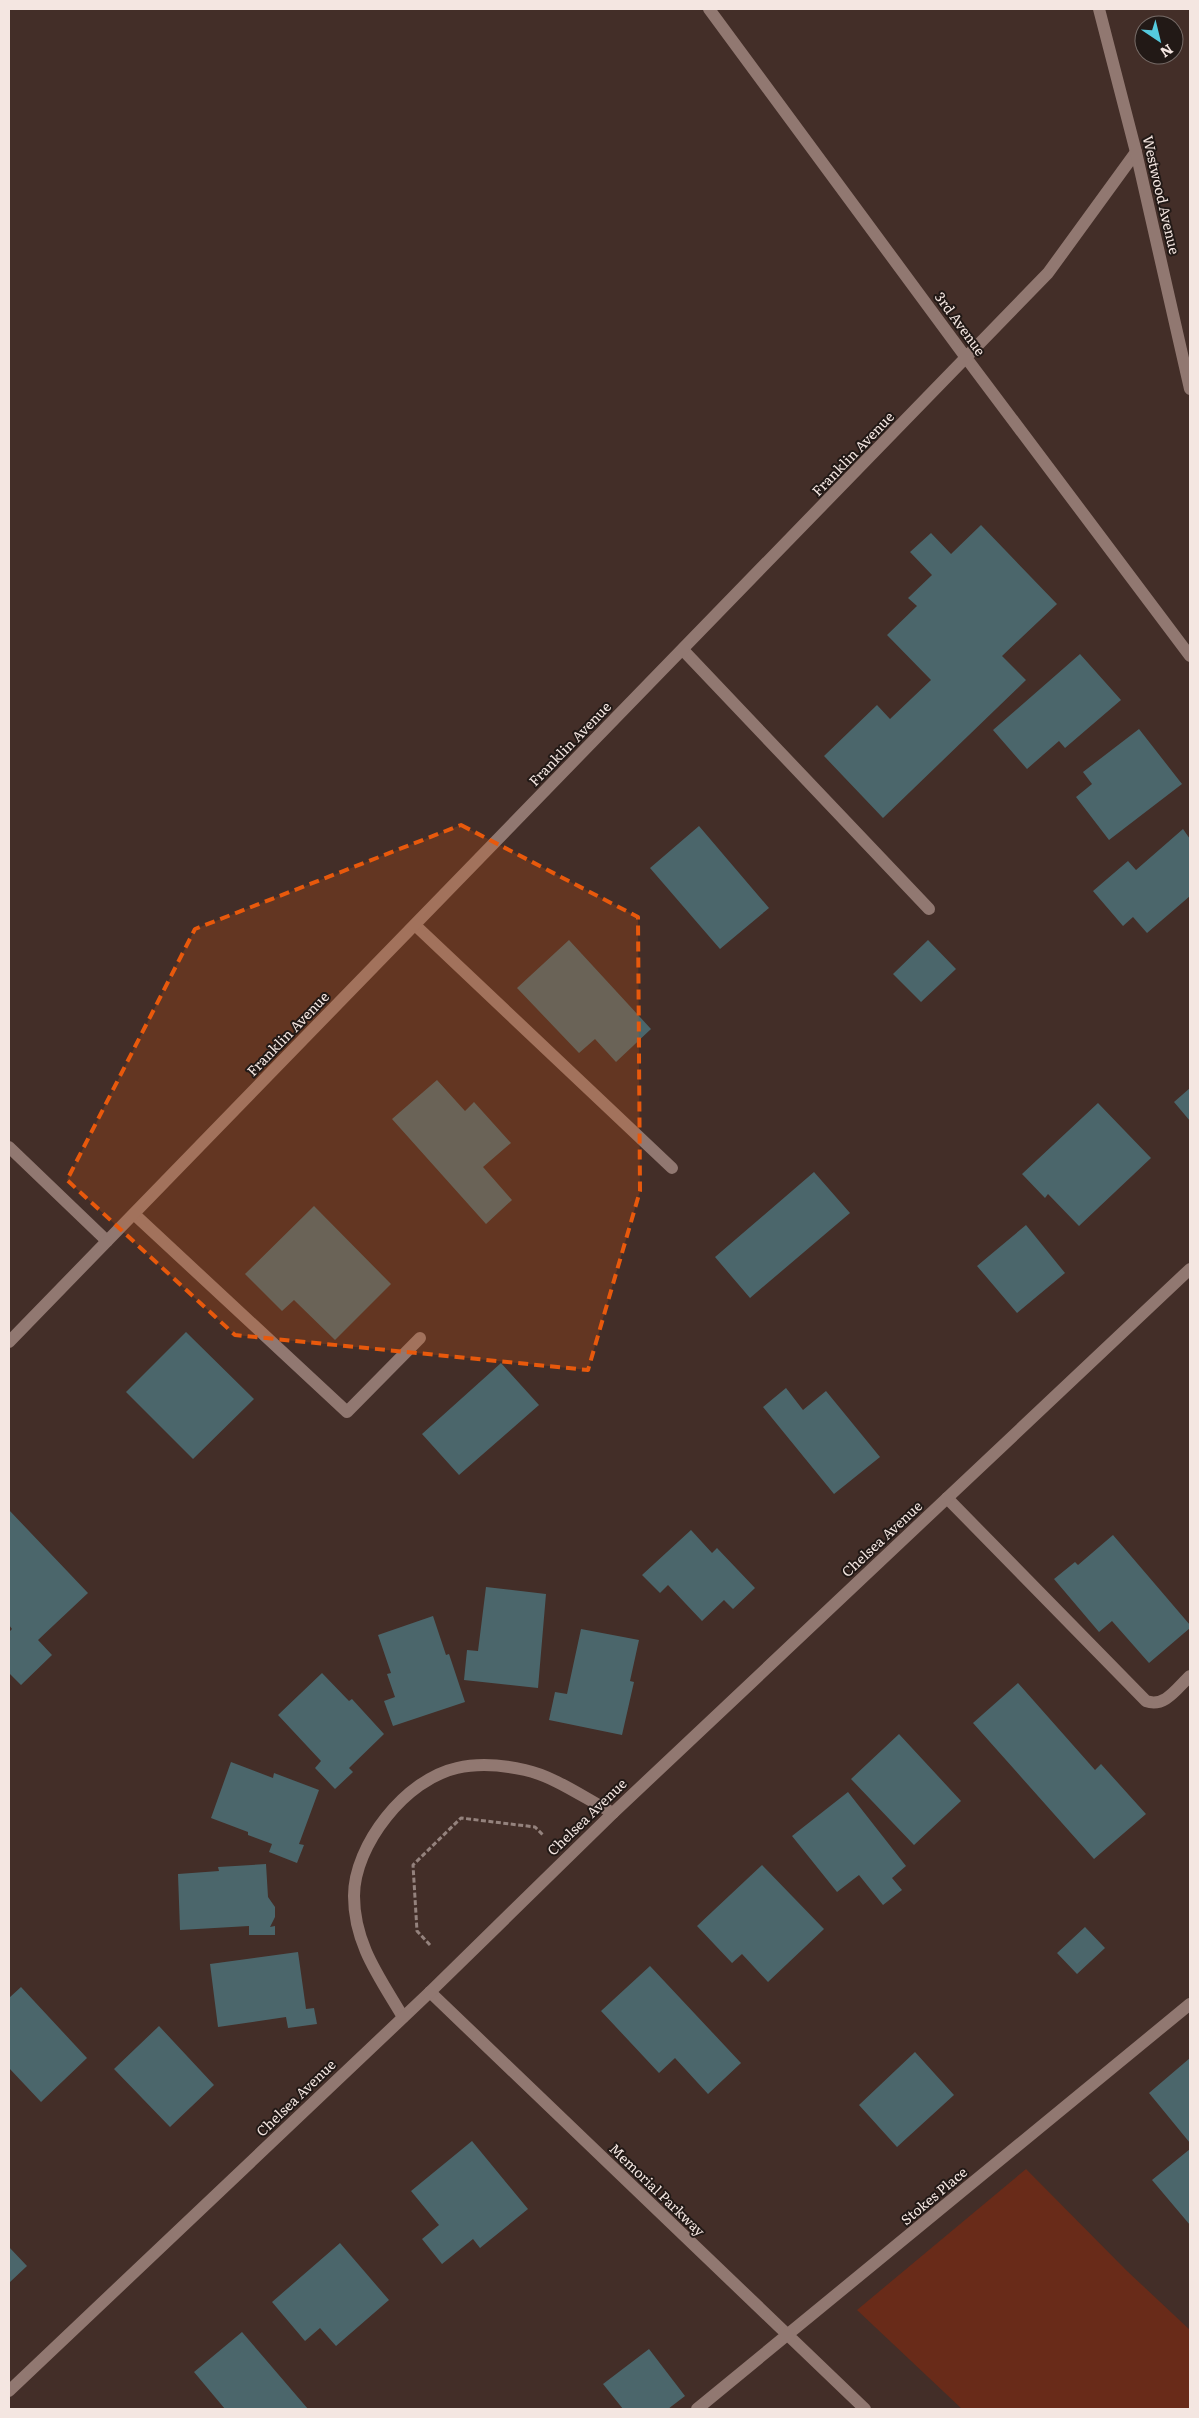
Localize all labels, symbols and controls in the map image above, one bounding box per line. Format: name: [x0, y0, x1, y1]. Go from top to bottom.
north arrow: [1134, 15, 1184, 65]
text: N: [1156, 40, 1178, 63]
street label: Westwood Avenue: [1139, 133, 1185, 256]
street label: 3rd Avenue: [931, 287, 991, 359]
street label: Franklin Avenue: [807, 407, 898, 500]
street label: Franklin Avenue: [524, 697, 615, 790]
street label: Franklin Avenue: [242, 987, 333, 1080]
street label: Chelsea Avenue: [837, 1496, 926, 1581]
street label: Chelsea Avenue: [542, 1773, 631, 1859]
street label: Chelsea Avenue: [251, 2054, 340, 2140]
street label: Memorial Parkway: [605, 2138, 711, 2241]
street label: Stokes Place: [896, 2161, 971, 2229]

